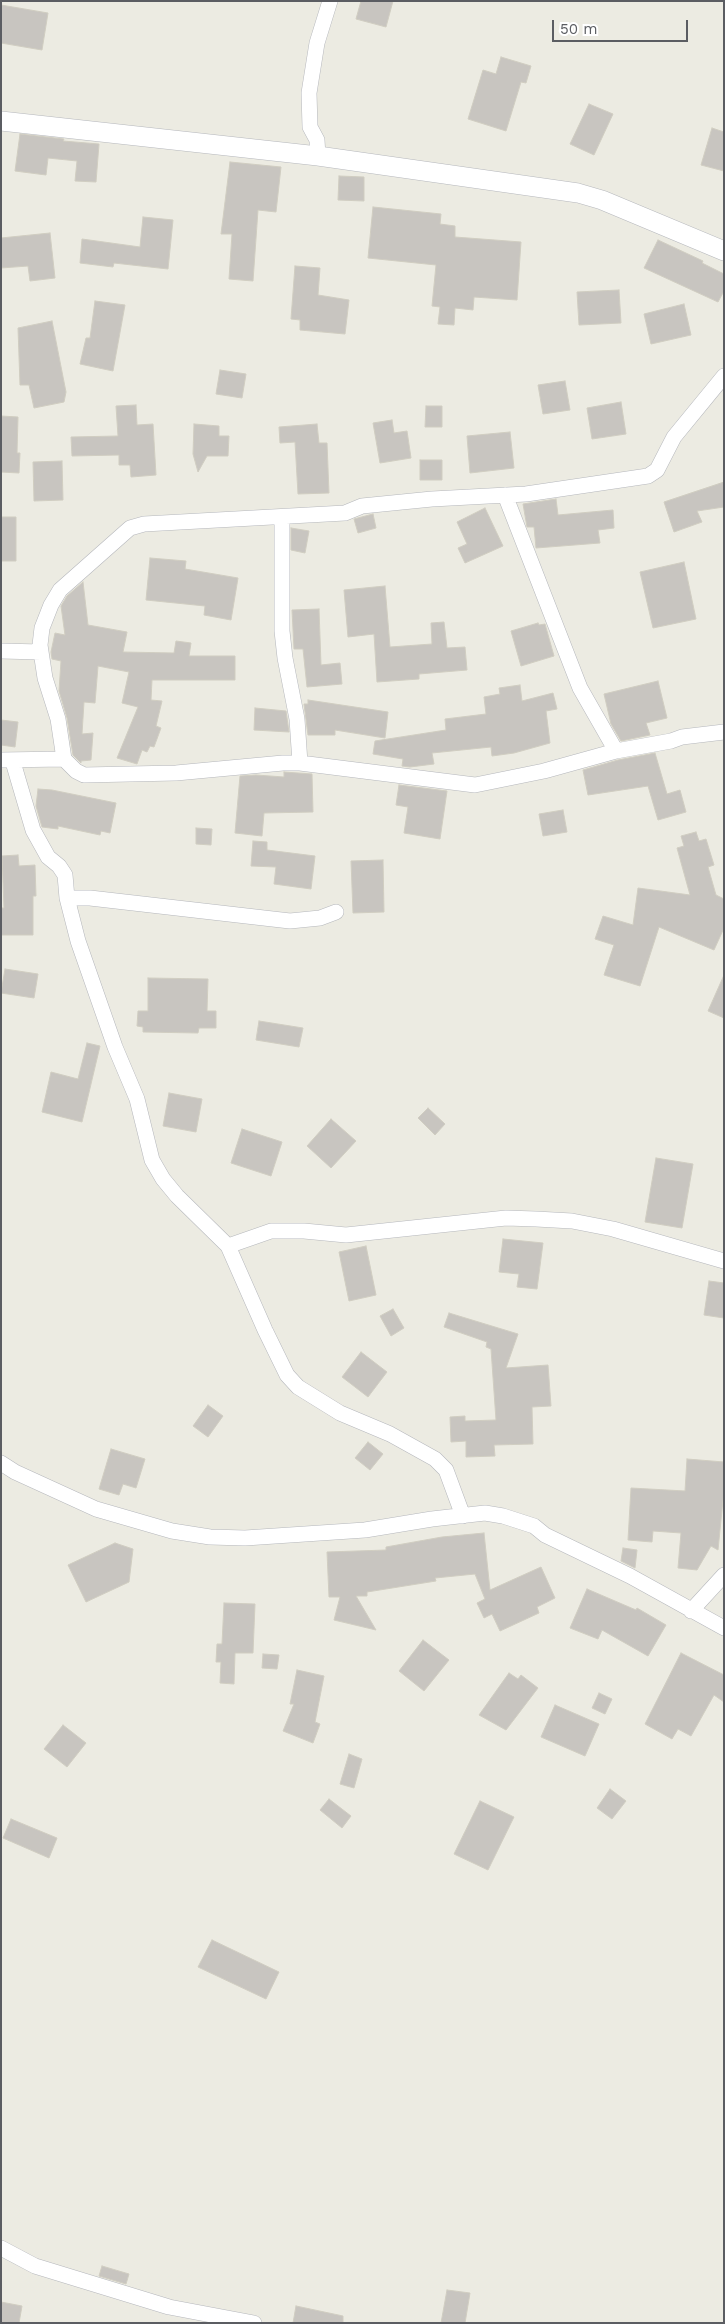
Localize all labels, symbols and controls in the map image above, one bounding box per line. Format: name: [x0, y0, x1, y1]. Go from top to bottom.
scale bar: [555, 10, 691, 42]
text: 50 m: [560, 20, 597, 38]

